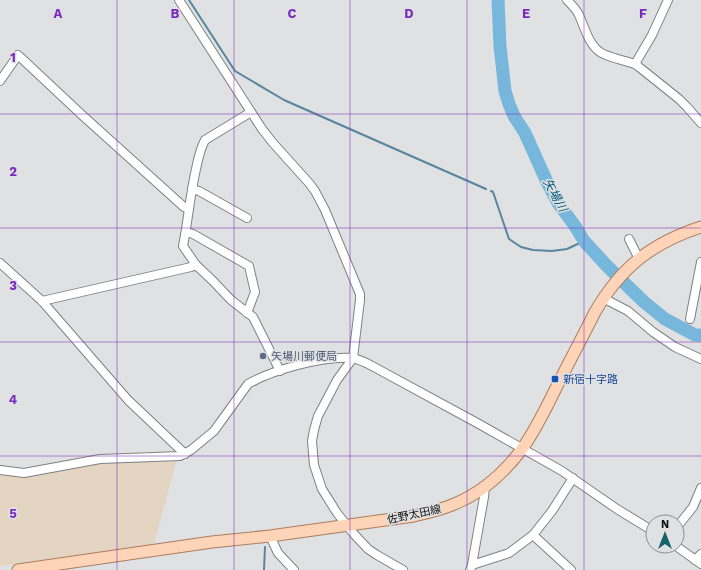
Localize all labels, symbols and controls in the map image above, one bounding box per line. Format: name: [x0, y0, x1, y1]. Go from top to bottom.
text: A: [54, 6, 63, 21]
text: B: [171, 6, 180, 21]
text: C: [288, 6, 297, 21]
text: D: [404, 6, 414, 21]
text: E: [522, 6, 530, 21]
text: F: [639, 6, 647, 21]
text: 1: [10, 50, 16, 65]
text: 2: [9, 164, 17, 179]
water label: 矢場川: [540, 176, 571, 216]
text: 3: [9, 278, 17, 293]
place label: 矢場川郵便局: [271, 350, 337, 363]
marker: 矢場川郵便局: [258, 351, 268, 361]
place label: 新宿十字路: [563, 373, 618, 386]
marker: 新宿十字路: [550, 374, 560, 384]
text: 4: [9, 392, 18, 407]
street label: 佐野太田線: [386, 502, 442, 527]
text: 5: [9, 506, 17, 521]
north arrow: [645, 514, 685, 554]
text: N: [661, 518, 669, 531]

